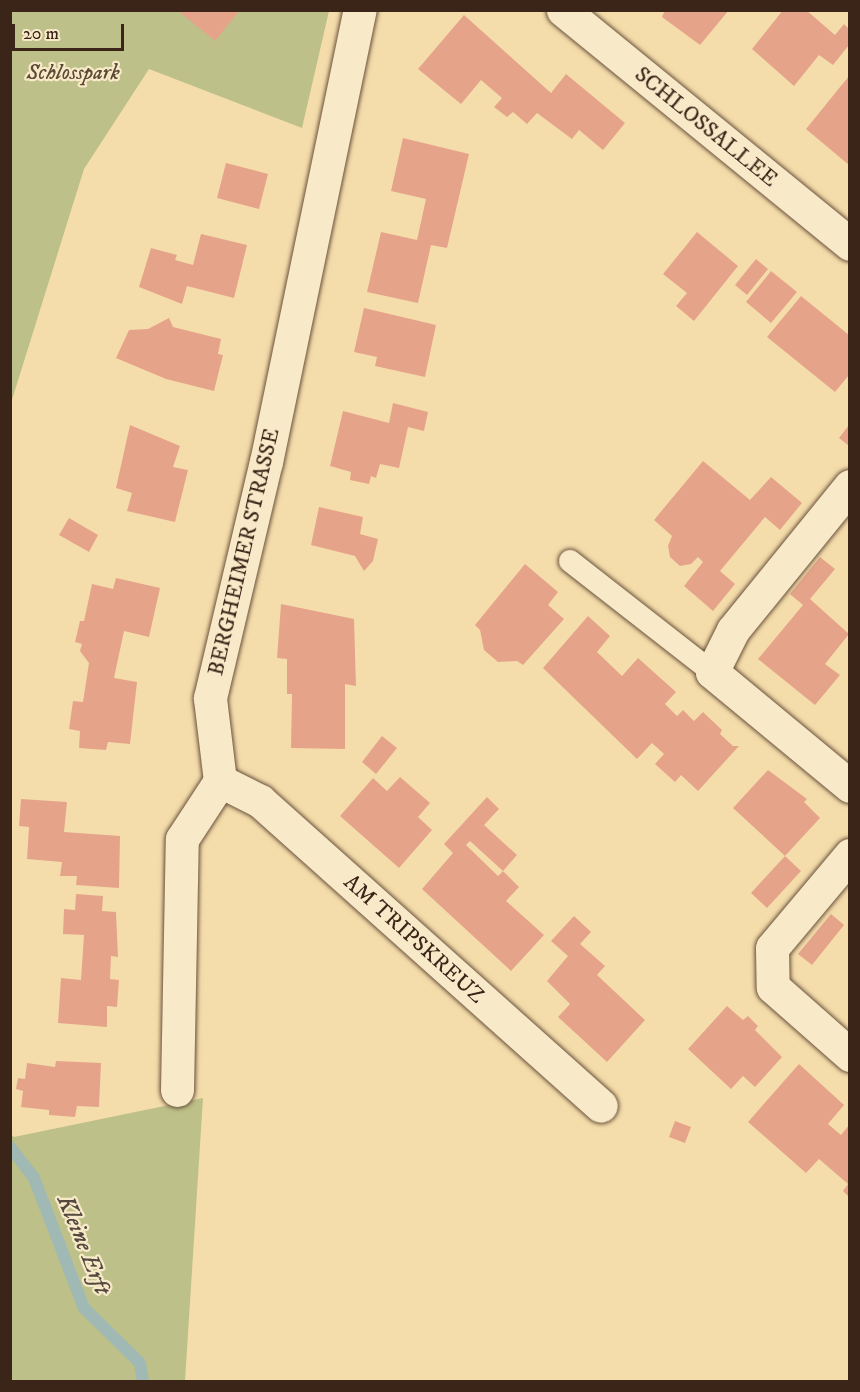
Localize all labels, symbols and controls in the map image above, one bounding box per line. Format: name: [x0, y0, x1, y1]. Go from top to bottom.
scale bar: [15, 12, 128, 50]
text: 20 m: [23, 23, 59, 45]
park label: Schlosspark: [26, 60, 120, 86]
street label: SCHLOSSALLEE: [629, 61, 783, 193]
street label: BERGHEIMER STRASSE: [203, 426, 285, 678]
street label: AM TRIPSKREUZ: [338, 869, 490, 1009]
water label: Kleine Erft: [50, 1191, 116, 1299]

